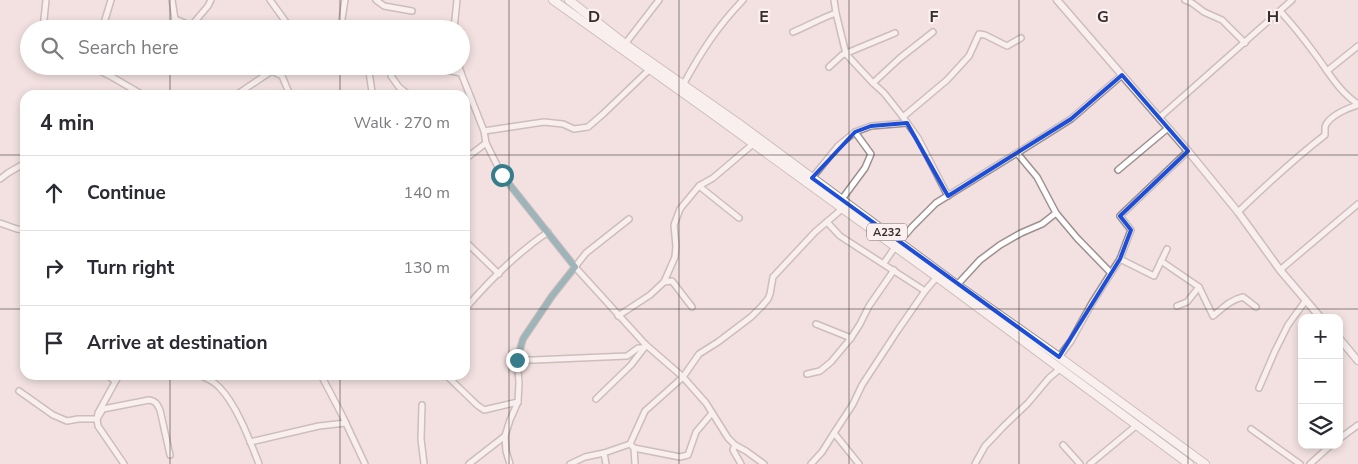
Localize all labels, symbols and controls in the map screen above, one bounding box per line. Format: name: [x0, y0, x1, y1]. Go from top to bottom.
text: D: [588, 6, 600, 28]
text: E: [759, 6, 769, 28]
text: F: [930, 6, 939, 28]
text: G: [1097, 6, 1109, 28]
text: H: [1267, 6, 1279, 28]
search box: [20, 20, 470, 75]
icon: search: [38, 34, 66, 62]
text: Search here: [78, 35, 179, 61]
text: 4 min: [40, 109, 94, 137]
text: Walk · 270 m: [354, 112, 450, 134]
route start: [491, 164, 514, 187]
icon: ahead: [40, 179, 68, 207]
text: Continue: [87, 180, 166, 206]
text: 140 m: [403, 182, 450, 204]
road number: A232: [867, 223, 907, 240]
icon: right: [40, 254, 68, 282]
text: Turn right: [87, 255, 174, 281]
text: 130 m: [403, 257, 450, 279]
map controls: [1298, 314, 1343, 449]
button: +: [1298, 314, 1343, 359]
icon: arrive: [40, 329, 68, 357]
text: Arrive at destination: [87, 330, 268, 356]
route end: [506, 349, 529, 372]
button: −: [1298, 359, 1343, 404]
button: layers: [1298, 404, 1343, 449]

